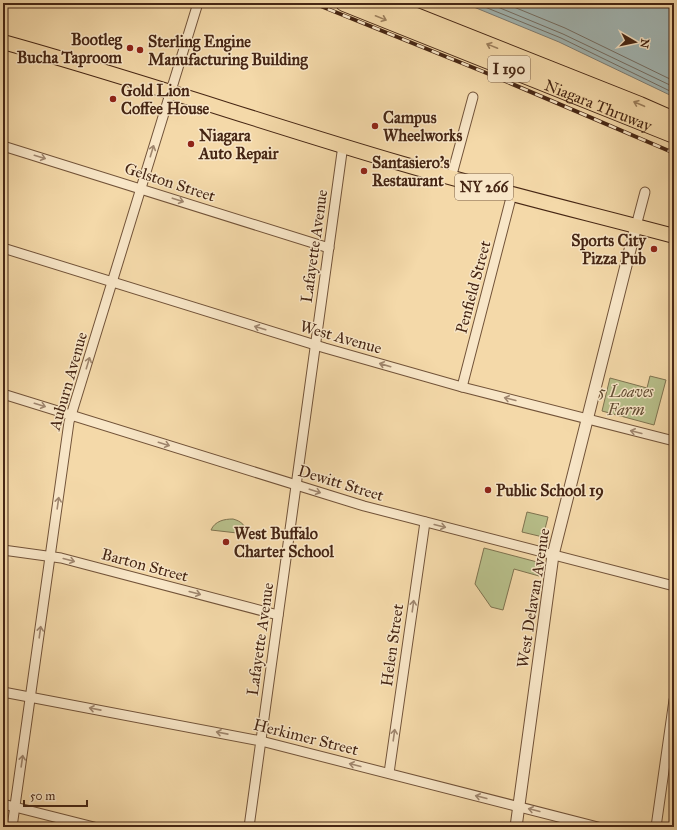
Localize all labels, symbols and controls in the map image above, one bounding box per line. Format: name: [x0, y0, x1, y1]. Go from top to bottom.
one-way arrow: [374, 14, 386, 22]
north arrow: [615, 22, 655, 62]
place label: Bootleg Bucha Taproom: [17, 30, 123, 68]
place label: Sterling Engine Manufacturing Building: [148, 32, 308, 70]
text: N: [637, 38, 652, 50]
one-way arrow: [486, 42, 498, 49]
marker: Bootleg Bucha Taproom: [125, 43, 135, 53]
marker: Sterling Engine Manufacturing Building: [135, 45, 145, 55]
road number: I 190: [488, 56, 530, 82]
street label: Niagara Thruway: [542, 75, 655, 135]
place label: Gold Lion Coffee House: [121, 81, 210, 118]
marker: Gold Lion Coffee House: [108, 94, 118, 104]
one-way arrow: [633, 100, 645, 107]
place label: Campus Wheelworks: [383, 108, 462, 145]
marker: Campus Wheelworks: [370, 121, 380, 131]
place label: Niagara Auto Repair: [198, 126, 279, 164]
marker: Niagara Auto Repair: [186, 139, 196, 149]
one-way arrow: [149, 145, 156, 158]
place label: Santasiero's Restaurant: [372, 153, 450, 190]
one-way arrow: [34, 154, 47, 161]
street label: Gelston Street: [122, 158, 218, 206]
marker: Santasiero's Restaurant: [359, 166, 369, 176]
road number: NY 266: [455, 174, 513, 200]
street label: Lafayette Avenue: [297, 188, 331, 304]
one-way arrow: [171, 197, 184, 204]
place label: Sports City Pizza Pub: [571, 231, 647, 268]
street label: Penfield Street: [451, 238, 495, 336]
marker: Sports City Pizza Pub: [649, 244, 659, 254]
street label: West Avenue: [298, 316, 384, 358]
one-way arrow: [254, 324, 267, 331]
street label: Auburn Avenue: [45, 329, 91, 433]
one-way arrow: [85, 357, 92, 370]
one-way arrow: [379, 361, 392, 368]
park label: 5 Loaves Farm: [599, 382, 654, 419]
one-way arrow: [504, 395, 517, 402]
one-way arrow: [34, 402, 47, 409]
one-way arrow: [630, 427, 643, 435]
one-way arrow: [158, 441, 171, 448]
street label: Dewitt Street: [296, 461, 386, 505]
place label: Public School 19: [496, 481, 604, 501]
marker: Public School 19: [483, 485, 493, 495]
one-way arrow: [309, 488, 322, 495]
one-way arrow: [54, 497, 62, 510]
one-way arrow: [434, 523, 447, 530]
place label: West Buffalo Charter School: [234, 524, 334, 561]
street label: West Delavan Avenue: [513, 527, 553, 669]
marker: West Buffalo Charter School: [221, 537, 231, 547]
street label: Barton Street: [100, 544, 191, 586]
one-way arrow: [62, 557, 75, 565]
street label: Lafayette Avenue: [243, 581, 277, 697]
one-way arrow: [188, 590, 201, 597]
one-way arrow: [409, 600, 417, 613]
street label: Helen Street: [377, 602, 407, 687]
one-way arrow: [36, 626, 44, 639]
one-way arrow: [89, 705, 102, 713]
street label: Herkimer Street: [252, 715, 361, 759]
one-way arrow: [390, 728, 398, 741]
one-way arrow: [216, 729, 229, 737]
one-way arrow: [18, 755, 26, 768]
one-way arrow: [349, 760, 362, 768]
scale bar: [24, 782, 87, 808]
text: 50 m: [30, 789, 55, 803]
one-way arrow: [475, 793, 488, 800]
one-way arrow: [527, 806, 540, 814]

